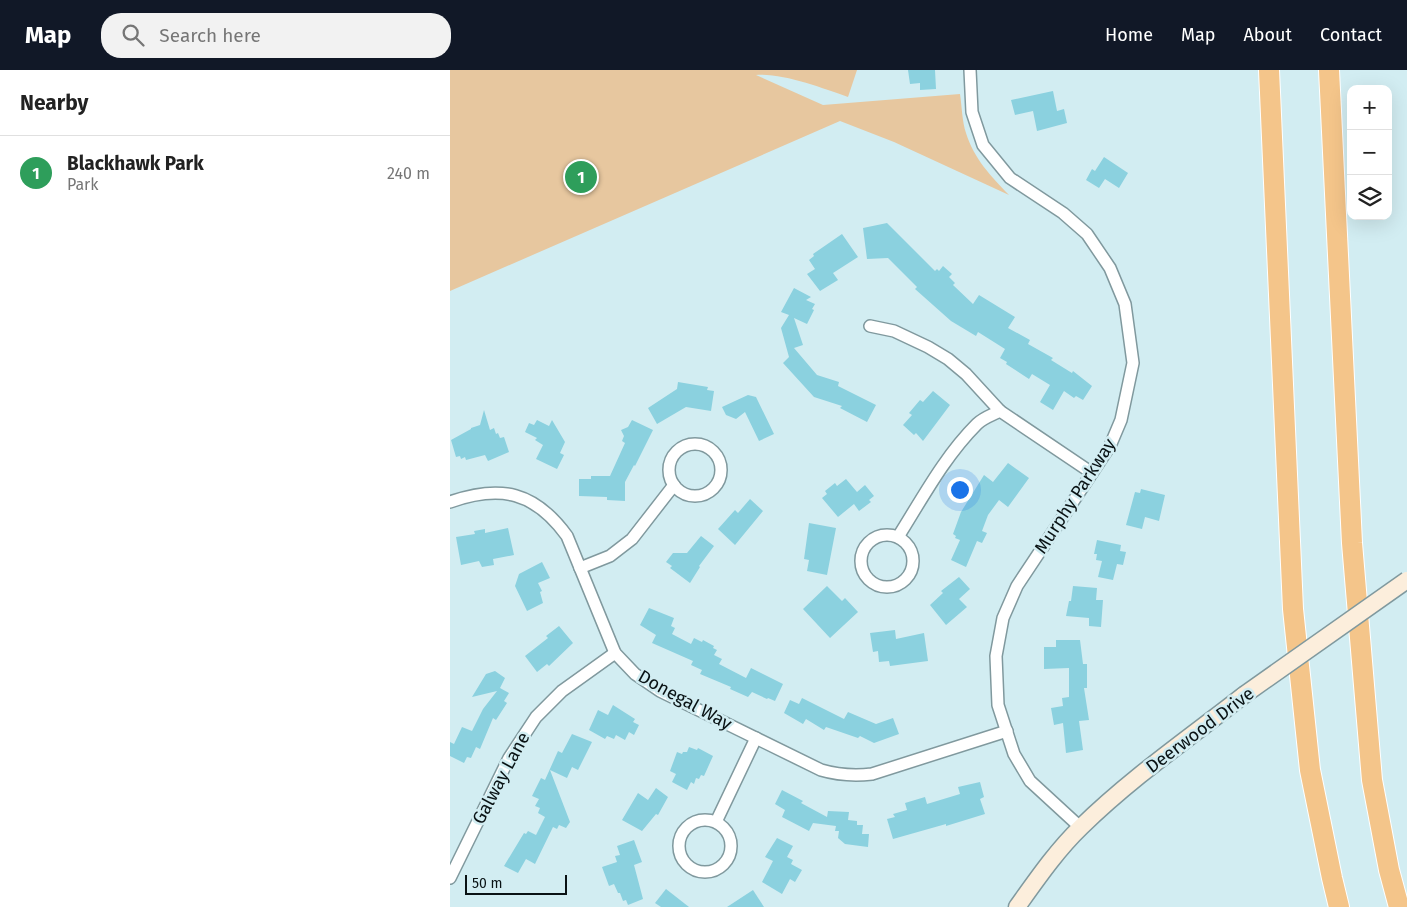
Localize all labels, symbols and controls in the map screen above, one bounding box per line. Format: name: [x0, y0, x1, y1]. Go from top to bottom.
search box: [101, 13, 451, 58]
text: Map: [25, 21, 71, 49]
icon: search: [119, 21, 147, 49]
text: Search here: [159, 24, 261, 47]
text: Home: [1105, 24, 1153, 46]
text: Map: [1181, 24, 1215, 46]
text: About: [1243, 24, 1292, 46]
text: Contact: [1320, 24, 1382, 46]
map controls: [1347, 85, 1392, 220]
button: +: [1347, 85, 1392, 130]
text: Nearby: [20, 90, 88, 116]
button: −: [1347, 130, 1392, 175]
text: Blackhawk Park: [67, 152, 204, 175]
pin: 1: [565, 158, 597, 196]
text: 1: [32, 164, 40, 183]
text: 240 m: [387, 164, 430, 183]
text: Park: [67, 175, 99, 194]
button: layers: [1347, 175, 1392, 220]
street label: Murphy Parkway: [1030, 434, 1120, 558]
your location: [947, 477, 973, 503]
street label: Donegal Way: [634, 665, 736, 735]
street label: Deerwood Drive: [1142, 682, 1258, 778]
street label: Galway Lane: [468, 728, 534, 828]
scale bar: [465, 872, 568, 895]
text: 50 m: [472, 875, 503, 892]

